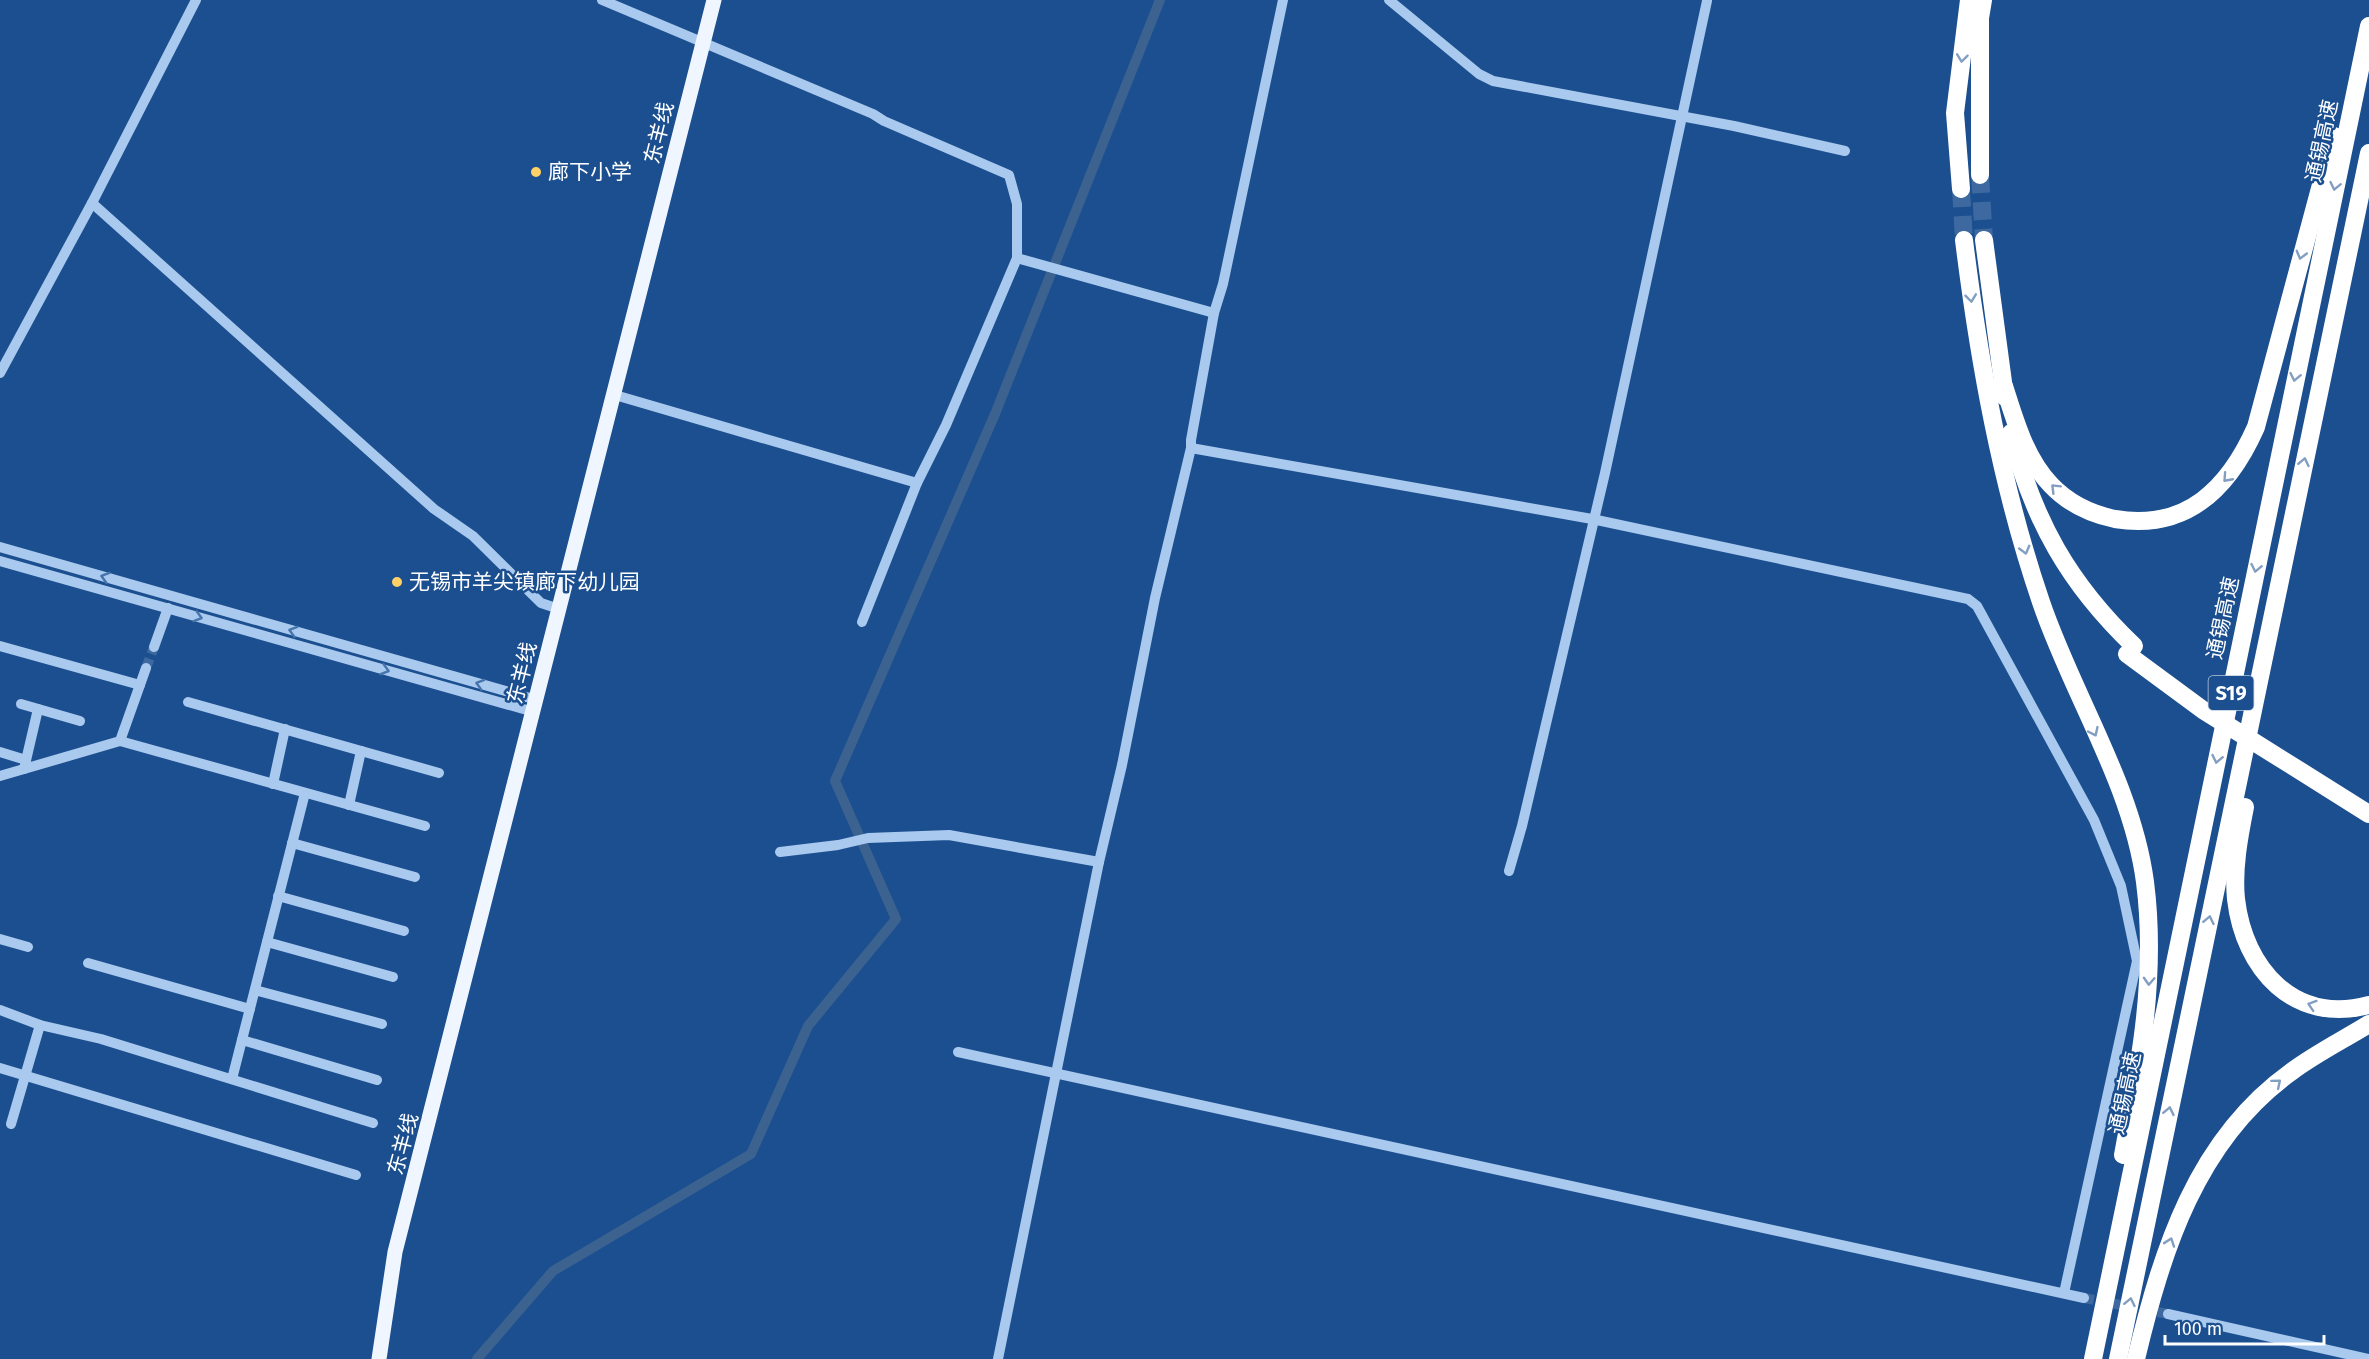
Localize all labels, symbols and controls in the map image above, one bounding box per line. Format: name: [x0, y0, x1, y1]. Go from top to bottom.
one-way arrow: [1956, 54, 1968, 63]
street label: 通锡高速: [2301, 97, 2343, 185]
street label: 东羊线: [639, 99, 679, 167]
place label: 廊下小学: [548, 159, 632, 185]
marker: 廊下小学: [529, 165, 543, 179]
one-way arrow: [2329, 181, 2342, 191]
one-way arrow: [2296, 250, 2309, 260]
one-way arrow: [1965, 293, 1977, 302]
one-way arrow: [2289, 372, 2302, 382]
one-way arrow: [2297, 457, 2310, 467]
one-way arrow: [2223, 471, 2234, 481]
one-way arrow: [2051, 484, 2062, 495]
one-way arrow: [2018, 544, 2030, 555]
one-way arrow: [2250, 563, 2263, 573]
place label: 无锡市羊尖镇廊下幼儿园: [409, 569, 640, 595]
one-way arrow: [100, 572, 111, 584]
street label: 通锡高速: [2202, 574, 2244, 662]
marker: 无锡市羊尖镇廊下幼儿园: [390, 575, 404, 589]
one-way arrow: [193, 609, 203, 622]
one-way arrow: [288, 625, 298, 638]
street label: 东羊线: [502, 639, 542, 707]
one-way arrow: [379, 663, 390, 675]
road number: S19: [2208, 676, 2254, 710]
one-way arrow: [475, 679, 486, 691]
one-way arrow: [2087, 725, 2099, 736]
one-way arrow: [2211, 754, 2224, 764]
one-way arrow: [2202, 915, 2215, 925]
one-way arrow: [2143, 976, 2156, 985]
one-way arrow: [2307, 1000, 2318, 1012]
street label: 通锡高速: [2104, 1049, 2146, 1137]
one-way arrow: [2270, 1079, 2281, 1090]
one-way arrow: [2162, 1106, 2175, 1116]
street label: 东羊线: [382, 1110, 424, 1178]
one-way arrow: [2163, 1237, 2175, 1248]
one-way arrow: [2122, 1297, 2135, 1307]
scale bar: [2165, 1308, 2324, 1346]
text: 100 m: [2174, 1318, 2222, 1340]

